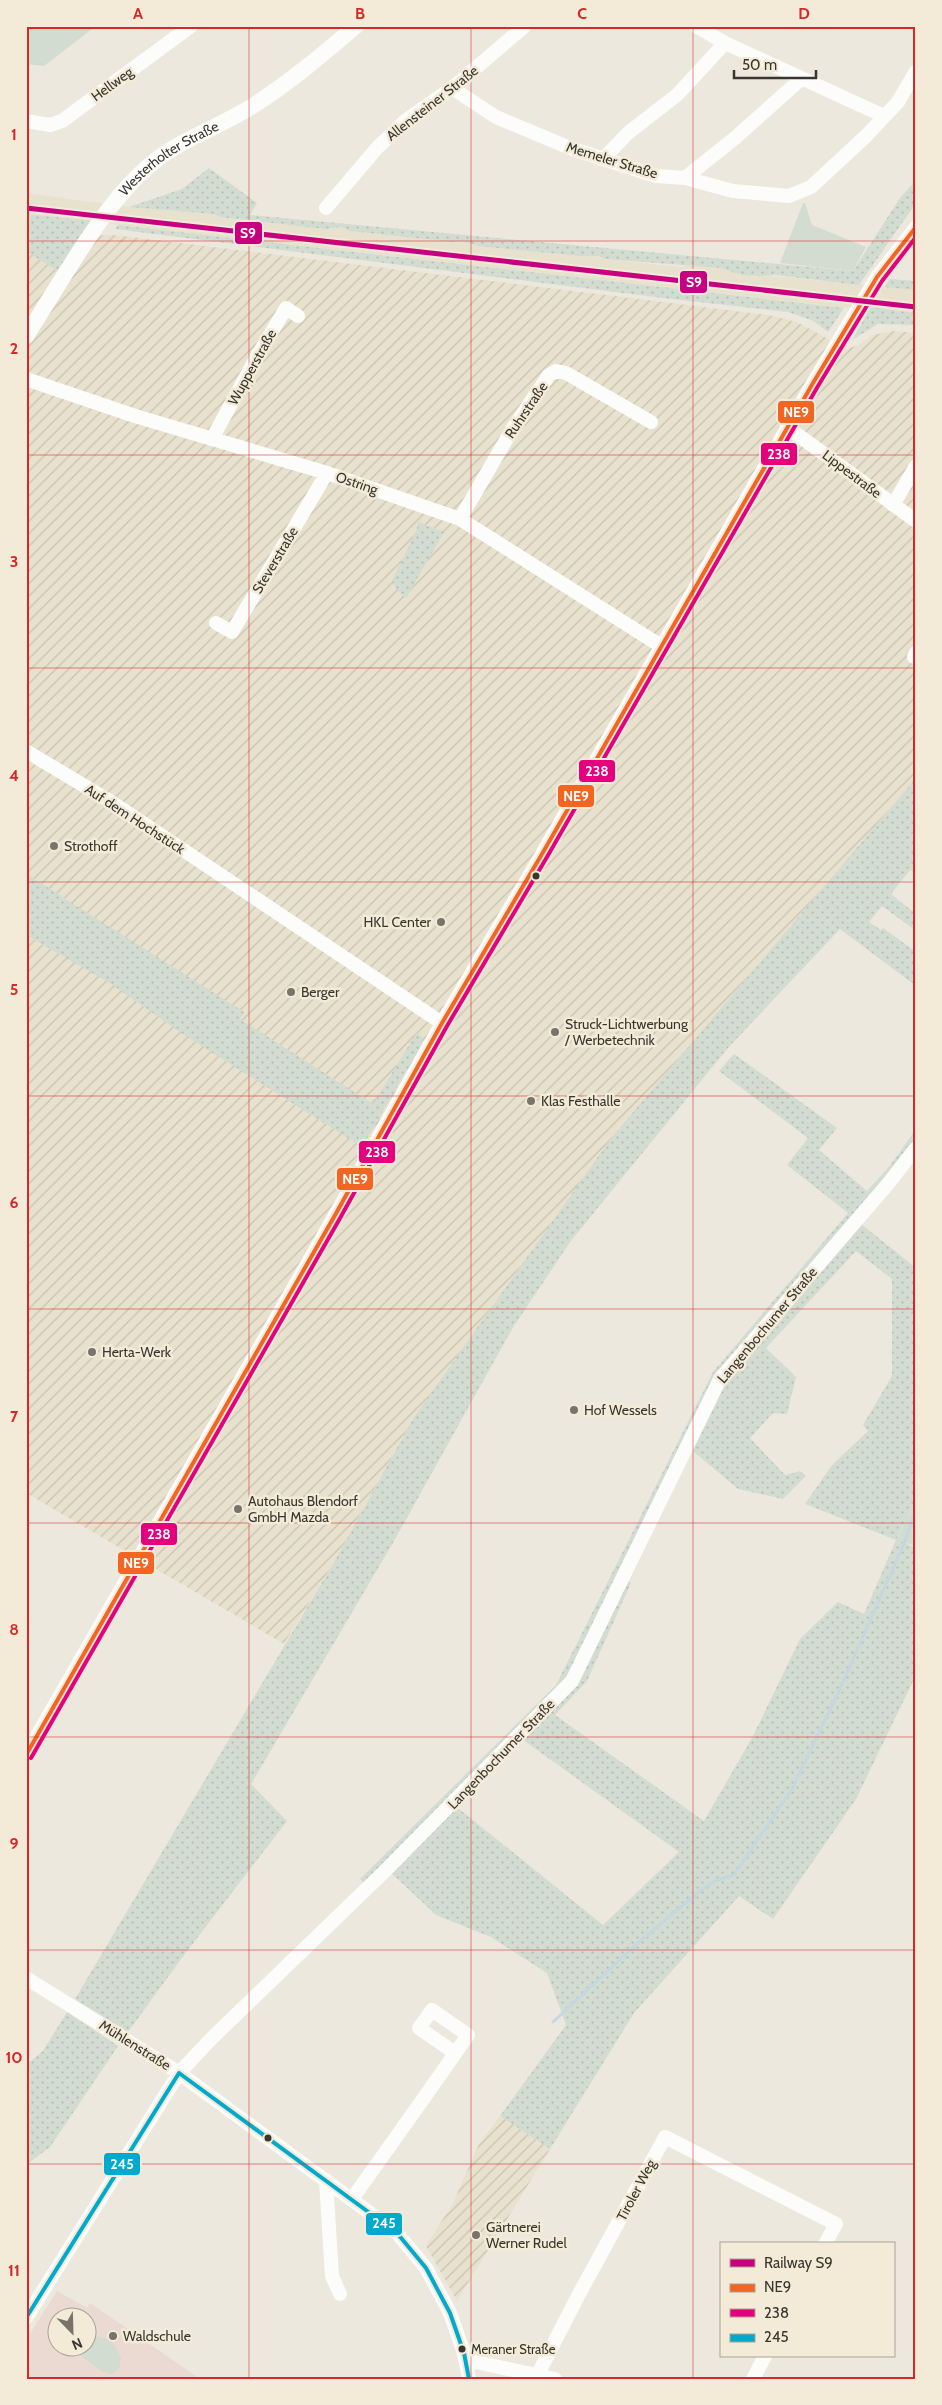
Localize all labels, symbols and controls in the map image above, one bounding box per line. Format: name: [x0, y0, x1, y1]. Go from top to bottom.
text: A: [133, 4, 143, 23]
text: B: [355, 4, 365, 23]
text: C: [577, 4, 587, 23]
text: D: [798, 4, 810, 23]
scale bar: [734, 48, 817, 80]
text: 50 m: [742, 56, 777, 74]
street label: Allensteiner Straße: [382, 61, 482, 145]
street label: Hellweg: [87, 62, 137, 105]
street label: Westerholter Straße: [115, 117, 221, 199]
text: 1: [11, 125, 17, 144]
street label: Memeler Straße: [564, 138, 660, 182]
line badge: S9: [234, 221, 263, 245]
text: S9: [240, 224, 256, 242]
line badge: S9: [679, 270, 708, 294]
text: S9: [686, 273, 702, 291]
street label: Wupperstraße: [224, 326, 280, 408]
text: 2: [10, 339, 18, 358]
street label: Ruhrstraße: [501, 378, 551, 442]
line badge: NE9: [777, 400, 815, 424]
text: NE9: [783, 403, 809, 421]
line badge: 238: [760, 442, 798, 466]
text: 238: [767, 445, 791, 463]
street label: Lippestraße: [819, 446, 885, 502]
street label: Ostring: [334, 467, 381, 499]
street label: Steverstraße: [248, 523, 302, 597]
text: 3: [10, 552, 18, 571]
line badge: 238: [578, 759, 616, 783]
text: 238: [585, 762, 609, 780]
text: 4: [9, 766, 19, 785]
street label: Auf dem Hochstück: [82, 780, 189, 858]
line badge: NE9: [557, 784, 595, 808]
text: NE9: [563, 787, 589, 805]
place label: Strothoff: [64, 837, 118, 855]
marker: Strothoff: [48, 840, 60, 852]
unlabelled marker: [531, 871, 541, 881]
place label: HKL Center: [363, 913, 432, 931]
marker: HKL Center: [435, 916, 447, 928]
text: 5: [10, 980, 18, 999]
place label: Berger: [301, 983, 340, 1001]
marker: Berger: [285, 986, 297, 998]
place label: Struck-Lichtwerbung / Werbetechnik: [564, 1015, 689, 1049]
marker: Struck-Lichtwerbung / Werbetechnik: [549, 1026, 561, 1038]
place label: Klas Festhalle: [541, 1092, 620, 1110]
marker: Klas Festhalle: [525, 1095, 537, 1107]
line badge: 238: [358, 1140, 396, 1164]
text: 238: [365, 1143, 389, 1161]
line badge: NE9: [336, 1167, 374, 1191]
text: NE9: [342, 1170, 368, 1188]
text: 6: [10, 1193, 19, 1212]
street label: Langenbochumer Straße: [713, 1263, 821, 1387]
place label: Herta-Werk: [102, 1343, 172, 1361]
marker: Herta-Werk: [86, 1346, 98, 1358]
place label: Hof Wessels: [584, 1401, 657, 1419]
marker: Hof Wessels: [568, 1404, 580, 1416]
text: 7: [10, 1407, 19, 1426]
place label: Autohaus Blendorf GmbH Mazda: [248, 1492, 358, 1526]
marker: Autohaus Blendorf GmbH Mazda: [232, 1503, 244, 1515]
line badge: 238: [140, 1522, 178, 1546]
text: 238: [147, 1525, 171, 1543]
line badge: NE9: [117, 1551, 155, 1575]
text: NE9: [123, 1554, 149, 1572]
text: 8: [9, 1620, 19, 1639]
street label: Langenbochumer Straße: [444, 1695, 558, 1813]
text: 9: [10, 1834, 19, 1853]
street label: Mühlenstraße: [96, 2016, 174, 2074]
text: 10: [5, 2048, 23, 2067]
unlabelled marker: [263, 2133, 273, 2143]
line badge: 245: [103, 2152, 141, 2176]
text: 245: [110, 2155, 134, 2173]
street label: Tiroler Weg: [612, 2155, 660, 2224]
line badge: 245: [365, 2212, 403, 2236]
text: 245: [372, 2214, 396, 2232]
place label: Gärtnerei Werner Rudel: [486, 2218, 567, 2252]
marker: Gärtnerei Werner Rudel: [470, 2229, 482, 2241]
legend: [720, 2242, 894, 2358]
text: Railway S9: [764, 2254, 833, 2272]
text: 11: [8, 2261, 20, 2280]
text: NE9: [764, 2278, 791, 2296]
text: 238: [764, 2304, 789, 2322]
north arrow: [48, 2308, 98, 2358]
place label: Waldschule: [123, 2327, 191, 2345]
text: 245: [764, 2328, 789, 2346]
marker: Waldschule: [107, 2330, 119, 2342]
text: N: [69, 2334, 85, 2354]
place label: Meraner Straße: [471, 2341, 556, 2357]
marker: Meraner Straße: [457, 2344, 467, 2354]

